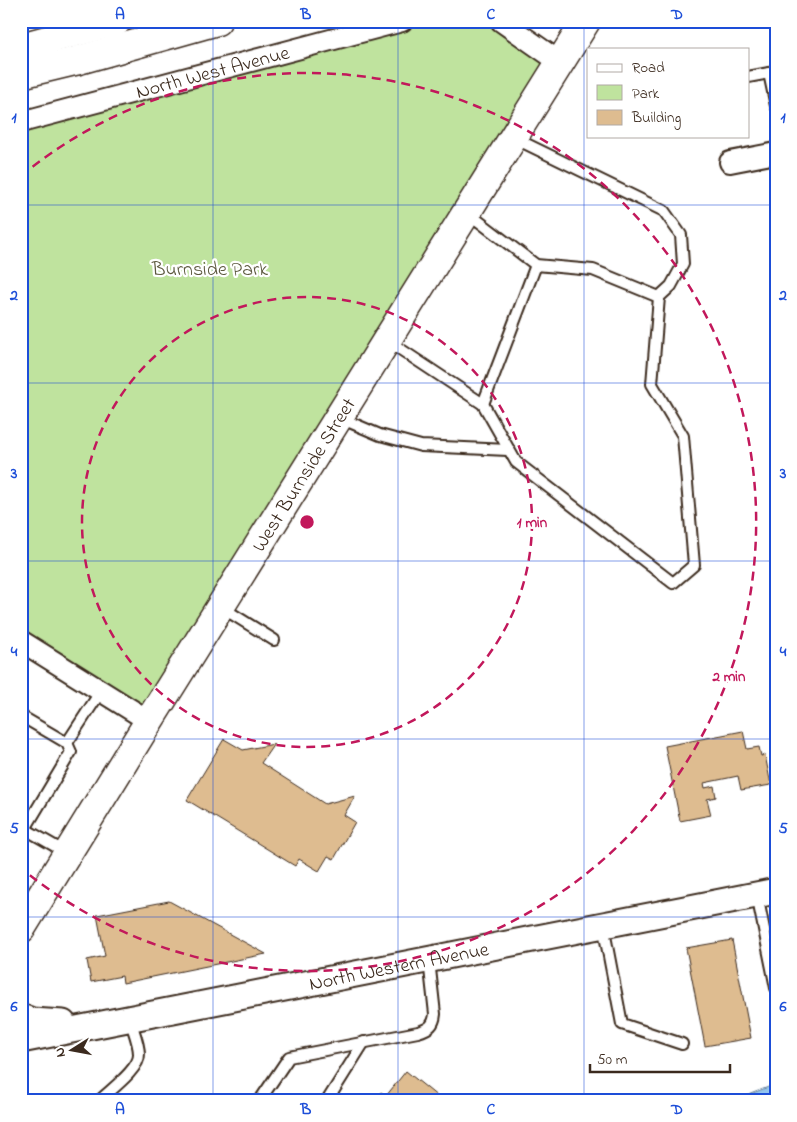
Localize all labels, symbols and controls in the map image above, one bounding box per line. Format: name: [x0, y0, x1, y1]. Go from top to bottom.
text: A: [115, 3, 125, 27]
text: B: [300, 3, 312, 27]
text: C: [487, 3, 496, 27]
text: D: [670, 3, 683, 27]
street label: North West Avenue: [133, 39, 293, 108]
legend: [587, 48, 750, 138]
text: Road: [632, 57, 665, 79]
text: Park: [632, 83, 660, 105]
text: 1: [11, 106, 17, 130]
text: 1: [780, 106, 786, 130]
text: Building: [631, 107, 681, 130]
park label: Burnside Park: [151, 256, 268, 285]
text: 2: [9, 284, 18, 308]
text: 2: [778, 284, 787, 308]
street label: West Burnside Street: [246, 393, 364, 558]
text: 3: [10, 462, 18, 486]
text: 3: [779, 462, 787, 486]
text: 1 min: [517, 512, 548, 534]
centre of rings: [298, 513, 316, 531]
text: 4: [10, 640, 18, 664]
text: 4: [779, 640, 787, 664]
text: 2 min: [712, 666, 746, 688]
text: 5: [9, 817, 19, 841]
text: 5: [778, 817, 788, 841]
street label: North Western Avenue: [307, 936, 492, 1000]
text: 6: [9, 995, 18, 1019]
text: 6: [778, 995, 787, 1019]
north arrow: [48, 1024, 98, 1074]
scale bar: [590, 1042, 730, 1074]
text: N: [50, 1046, 72, 1059]
text: 50 m: [597, 1049, 628, 1071]
text: A: [115, 1098, 125, 1122]
text: B: [300, 1098, 312, 1122]
text: C: [487, 1098, 496, 1122]
text: D: [670, 1098, 683, 1122]

